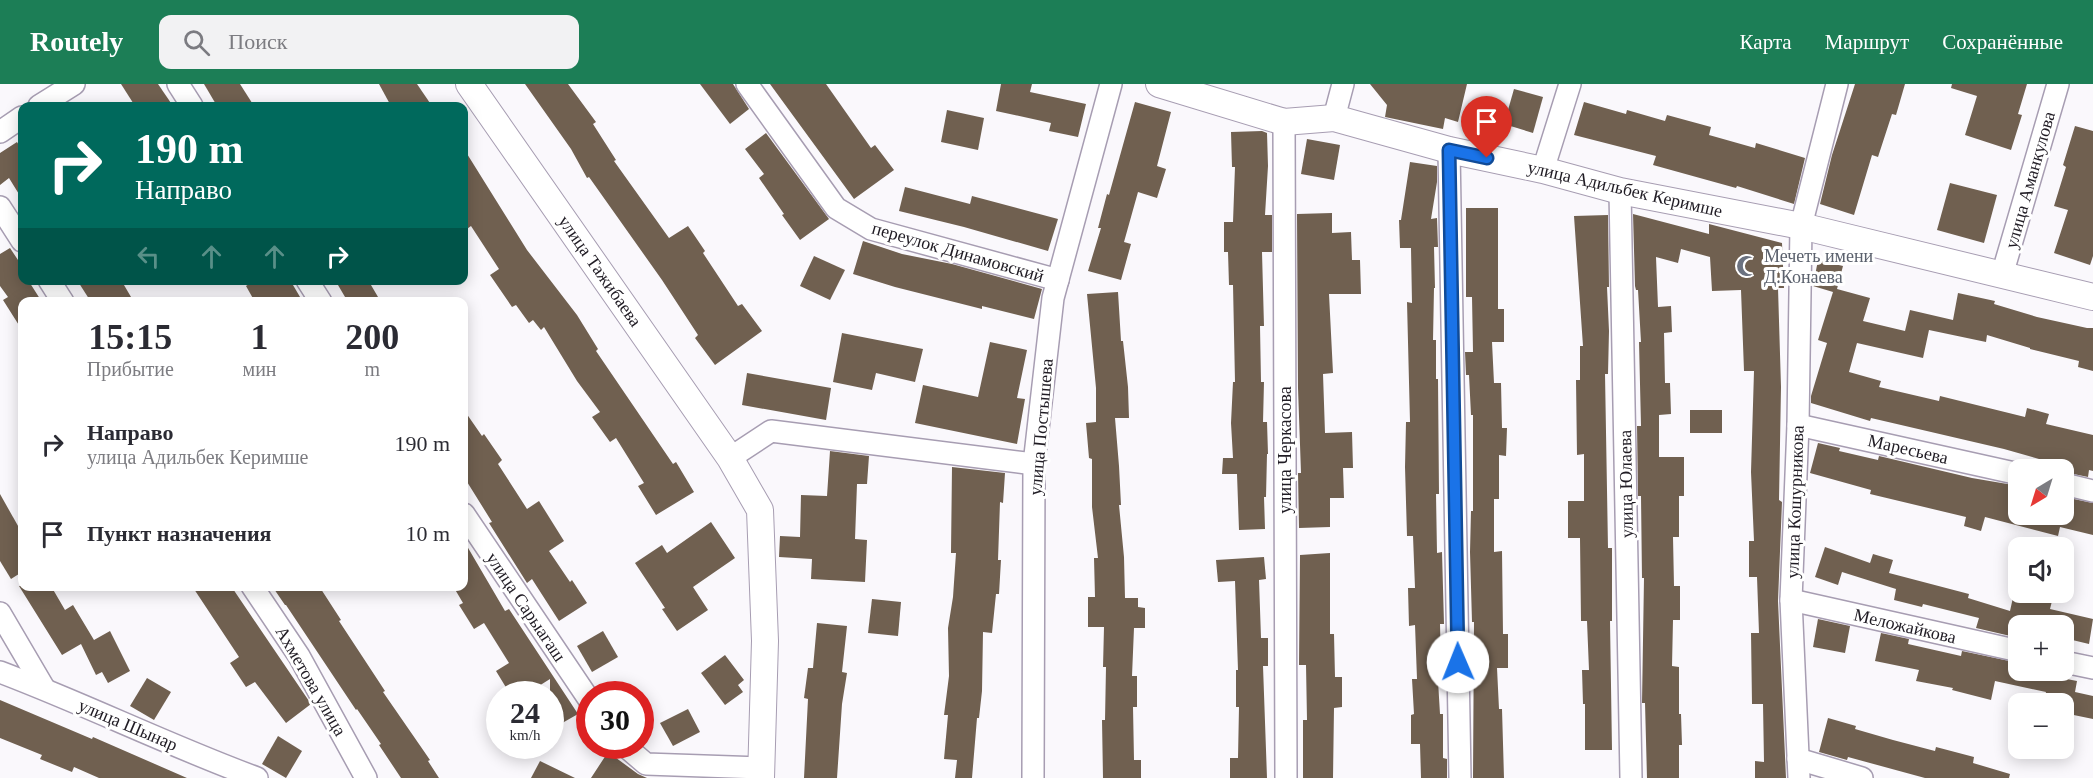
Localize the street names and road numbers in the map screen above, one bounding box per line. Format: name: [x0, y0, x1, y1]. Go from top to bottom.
street label: улица Аманкулова: [2001, 109, 2059, 251]
street label: улица Адильбек Керимше: [1526, 157, 1724, 221]
street label: улица Тажибаева: [554, 212, 646, 330]
street label: переулок Динамовский: [870, 218, 1047, 286]
street label: улица Постышева: [1025, 358, 1057, 496]
street label: улица Черкасова: [1275, 386, 1295, 514]
street label: улица Кошурникова: [1782, 425, 1808, 579]
street label: улица Юлаева: [1615, 430, 1637, 538]
street label: Маресьева: [1866, 430, 1950, 468]
street label: улица Сарыагаш: [482, 549, 570, 665]
street label: Меложайкова: [1852, 605, 1958, 647]
street label: Ахметова улица: [272, 623, 350, 739]
street label: улица Шынар: [75, 695, 181, 755]

